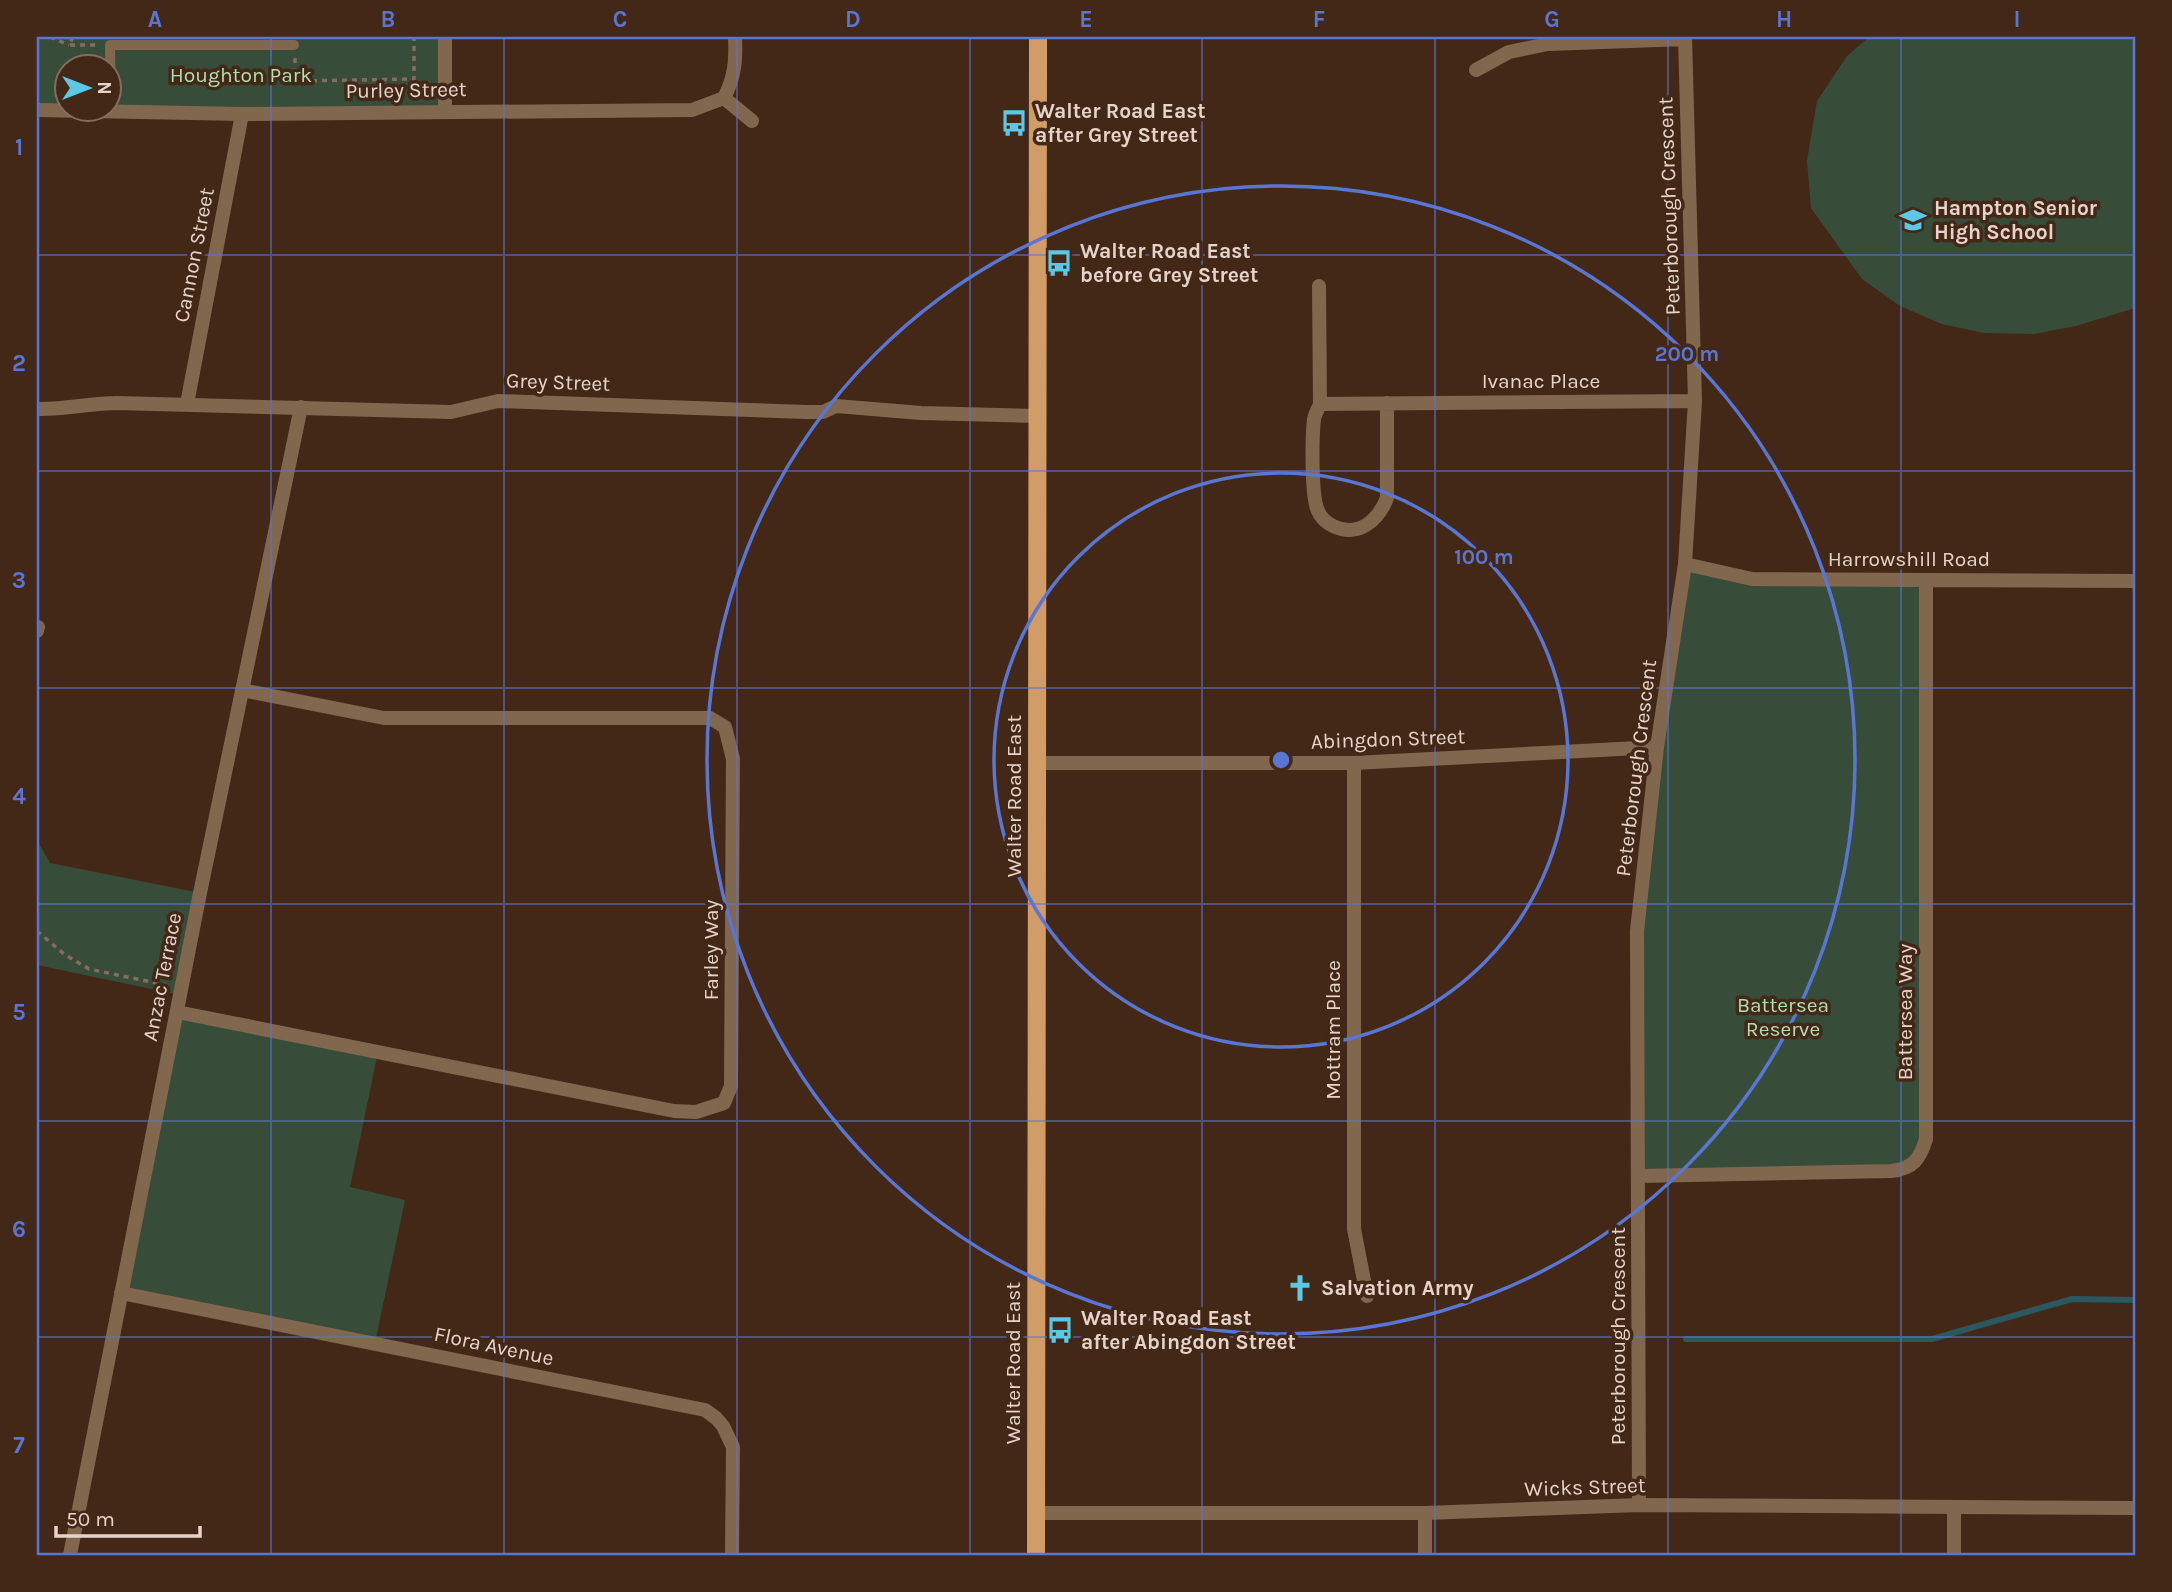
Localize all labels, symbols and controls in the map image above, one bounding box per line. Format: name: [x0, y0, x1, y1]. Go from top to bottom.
text: A: [148, 6, 162, 33]
text: B: [381, 6, 395, 33]
text: C: [613, 6, 627, 33]
text: D: [845, 6, 861, 33]
text: E: [1079, 6, 1093, 33]
text: F: [1313, 6, 1325, 33]
text: G: [1544, 6, 1560, 33]
text: H: [1776, 6, 1792, 33]
text: I: [2013, 6, 2021, 33]
north arrow: [52, 52, 122, 122]
park label: Houghton Park: [170, 63, 312, 87]
street label: Purley Street: [345, 77, 467, 103]
text: N: [93, 81, 115, 95]
street label: Peterborough Crescent: [1653, 96, 1685, 316]
place label: Walter Road East after Grey Street: [1035, 99, 1206, 147]
bus stop icon: Walter Road East after Grey Street: [999, 108, 1029, 138]
text: 1: [15, 134, 23, 161]
street label: Cannon Street: [169, 186, 219, 324]
place label: Hampton Senior High School: [1934, 196, 2098, 244]
school or university icon: Hampton Senior High School: [1898, 205, 1928, 235]
place label: Walter Road East before Grey Street: [1080, 239, 1258, 287]
bus stop icon: Walter Road East before Grey Street: [1044, 248, 1074, 278]
text: 200 m: [1655, 342, 1719, 366]
text: 2: [12, 350, 26, 377]
street label: Grey Street: [505, 368, 611, 396]
street label: Ivanac Place: [1482, 369, 1600, 393]
text: 100 m: [1454, 545, 1514, 569]
street label: Harrowshill Road: [1828, 547, 1990, 571]
text: 3: [12, 567, 26, 594]
street label: Peterborough Crescent: [1611, 658, 1661, 878]
street label: Walter Road East: [1002, 715, 1026, 877]
street label: Abingdon Street: [1310, 724, 1466, 754]
centre of rings: [1269, 748, 1293, 772]
text: 4: [12, 783, 26, 810]
street label: Farley Way: [699, 900, 723, 1000]
street label: Anzac Terrace: [138, 911, 186, 1043]
street label: Battersea Way: [1893, 943, 1917, 1080]
street label: Mottram Place: [1321, 960, 1345, 1100]
park label: Battersea Reserve: [1737, 993, 1829, 1041]
text: 5: [12, 999, 26, 1026]
text: 6: [12, 1216, 26, 1243]
street label: Peterborough Crescent: [1606, 1227, 1630, 1445]
church icon: Salvation Army: [1285, 1273, 1315, 1303]
place label: Salvation Army: [1321, 1276, 1474, 1300]
street label: Walter Road East: [1001, 1282, 1025, 1444]
place label: Walter Road East after Abingdon Street: [1081, 1306, 1296, 1354]
bus stop icon: Walter Road East after Abingdon Street: [1045, 1315, 1075, 1345]
street label: Flora Avenue: [432, 1322, 556, 1370]
text: 7: [13, 1432, 25, 1459]
street label: Wicks Street: [1524, 1473, 1646, 1501]
scale bar: [56, 1494, 200, 1538]
text: 50 m: [66, 1507, 115, 1531]

